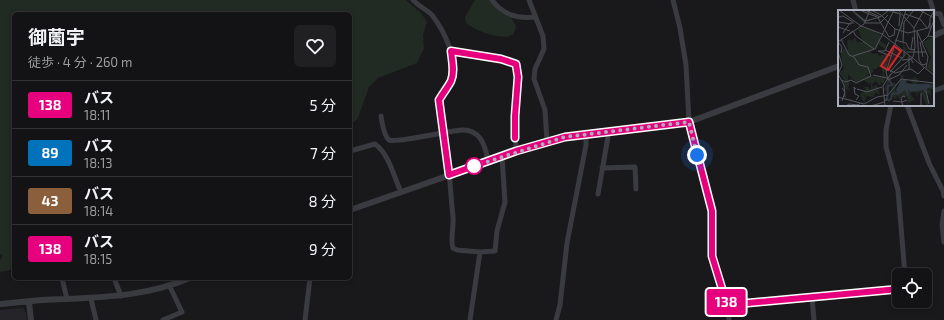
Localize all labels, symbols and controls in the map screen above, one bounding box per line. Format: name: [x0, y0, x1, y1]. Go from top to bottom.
inset map: [838, 10, 934, 106]
text: 御薗宇: [28, 25, 85, 48]
button: heart: [294, 25, 336, 67]
text: 徒歩 · 4 分 · 260 m: [28, 54, 133, 70]
text: バス: [84, 88, 114, 106]
text: 138: [39, 96, 61, 113]
text: 5 分: [310, 96, 336, 114]
text: 18:11: [84, 107, 110, 123]
text: バス: [84, 136, 114, 154]
text: 89: [42, 144, 58, 161]
text: 7 分: [310, 144, 336, 162]
your location: [687, 145, 707, 165]
text: 18:13: [84, 155, 113, 171]
unlabelled marker: [465, 157, 483, 175]
text: バス: [84, 184, 114, 202]
text: 43: [42, 192, 58, 209]
text: 8 分: [309, 192, 336, 210]
text: 18:14: [84, 203, 113, 219]
text: バス: [84, 232, 114, 250]
text: 138: [39, 240, 61, 257]
text: 9 分: [309, 240, 336, 258]
text: 18:15: [84, 251, 112, 267]
map controls: [892, 268, 932, 308]
button: locate: [892, 268, 932, 308]
line badge: 138: [703, 289, 749, 315]
text: 138: [715, 293, 737, 310]

